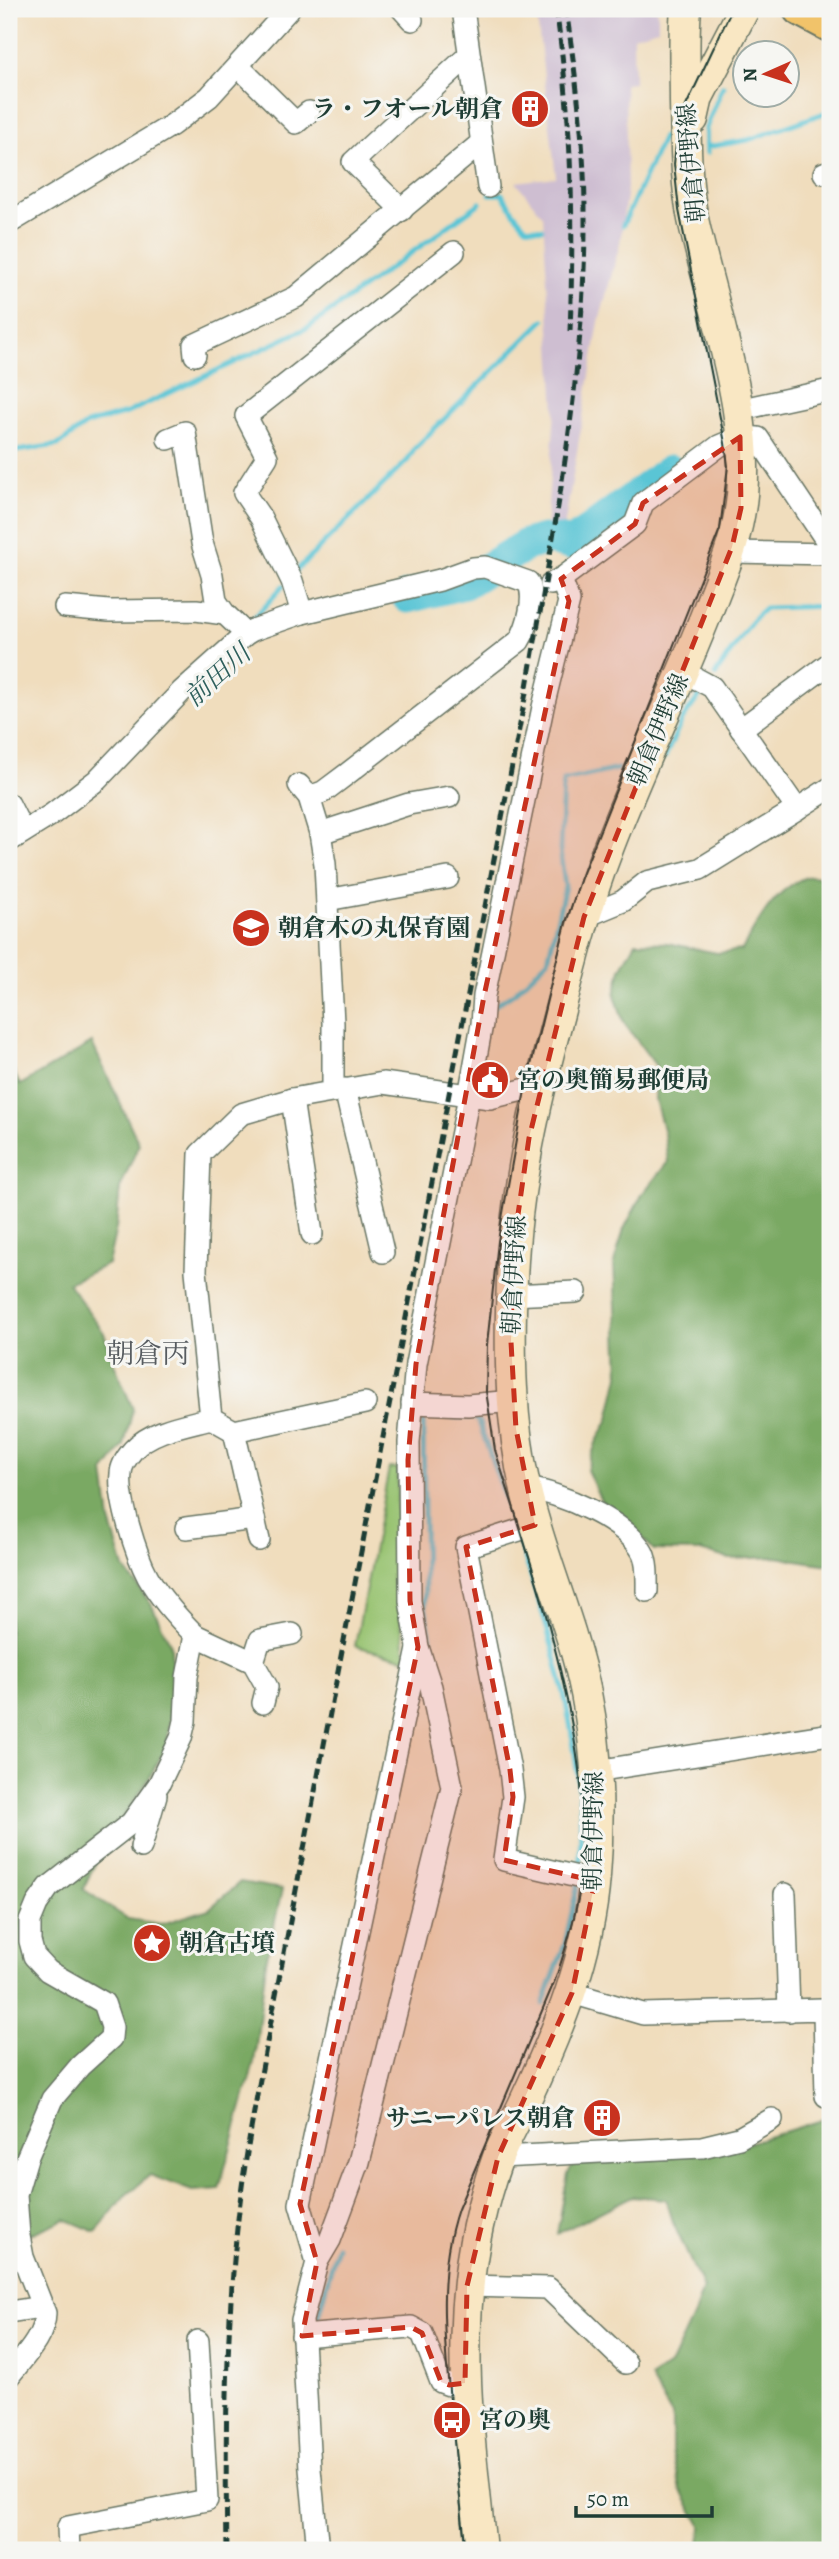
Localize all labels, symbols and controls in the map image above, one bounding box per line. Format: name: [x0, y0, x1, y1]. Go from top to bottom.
north arrow: [730, 38, 800, 108]
text: N: [737, 67, 763, 82]
building icon: ラ・フオール朝倉: [509, 88, 551, 130]
place label: ラ・フオール朝倉: [312, 93, 503, 125]
street label: 朝倉伊野線: [670, 102, 712, 224]
water label: 前田川: [177, 634, 260, 714]
street label: 朝倉伊野線: [620, 669, 696, 791]
school or university icon: 朝倉木の丸保育園: [230, 907, 272, 949]
place label: 朝倉木の丸保育園: [278, 912, 470, 944]
public building icon: 宮の奥簡易郵便局: [469, 1059, 511, 1101]
place label: 宮の奥簡易郵便局: [517, 1064, 709, 1096]
street label: 朝倉伊野線: [495, 1214, 533, 1336]
district label: 朝倉丙: [106, 1335, 190, 1373]
street label: 朝倉伊野線: [576, 1771, 610, 1891]
place icon: 朝倉古墳: [131, 1922, 173, 1964]
place label: 朝倉古墳: [179, 1927, 275, 1959]
building icon: サニーパレス朝倉: [581, 2097, 623, 2139]
place label: サニーパレス朝倉: [386, 2102, 575, 2134]
bus stop icon: 宮の奥: [431, 2399, 473, 2441]
place label: 宮の奥: [479, 2404, 551, 2436]
scale bar: [576, 2475, 713, 2519]
text: 50 m: [587, 2485, 629, 2513]

